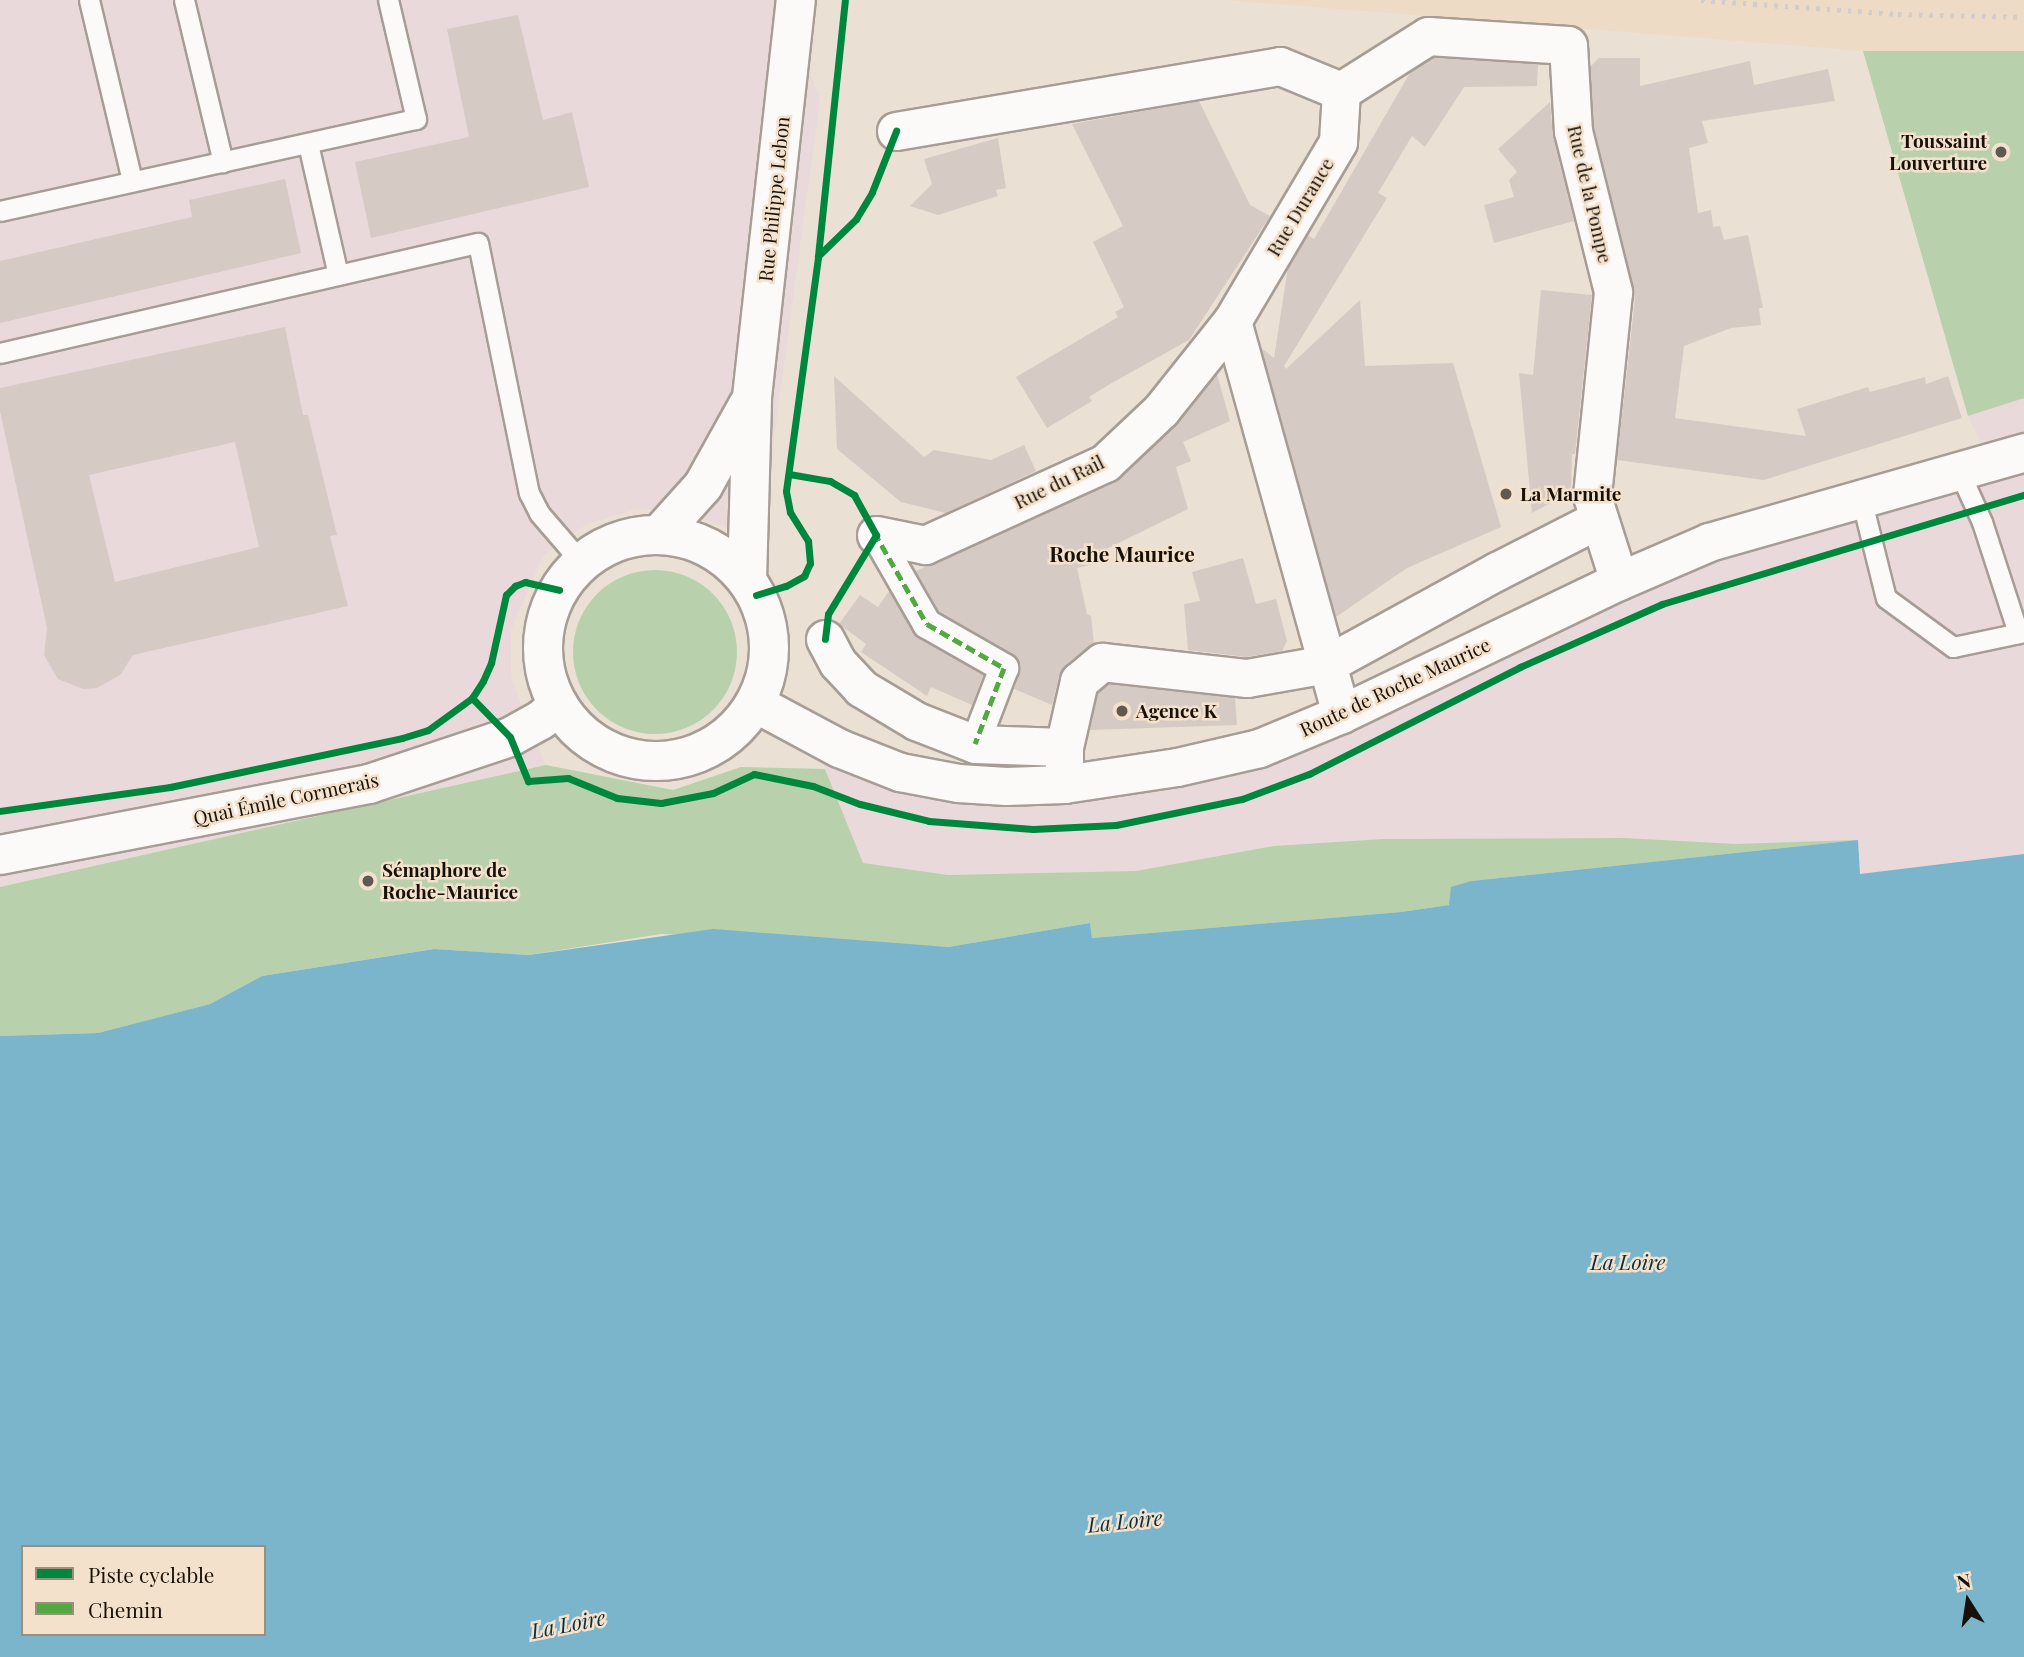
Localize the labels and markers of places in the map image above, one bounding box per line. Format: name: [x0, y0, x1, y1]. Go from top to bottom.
place label: Toussaint Louverture: [1889, 130, 1987, 174]
marker: Toussaint Louverture: [1993, 144, 2009, 160]
place label: La Marmite: [1520, 483, 1621, 505]
marker: La Marmite: [1498, 486, 1514, 502]
place label: Agence K: [1136, 700, 1217, 722]
marker: Agence K: [1114, 703, 1130, 719]
place label: Sémaphore de Roche-Maurice: [382, 859, 518, 903]
marker: Sémaphore de Roche-Maurice: [360, 873, 376, 889]

